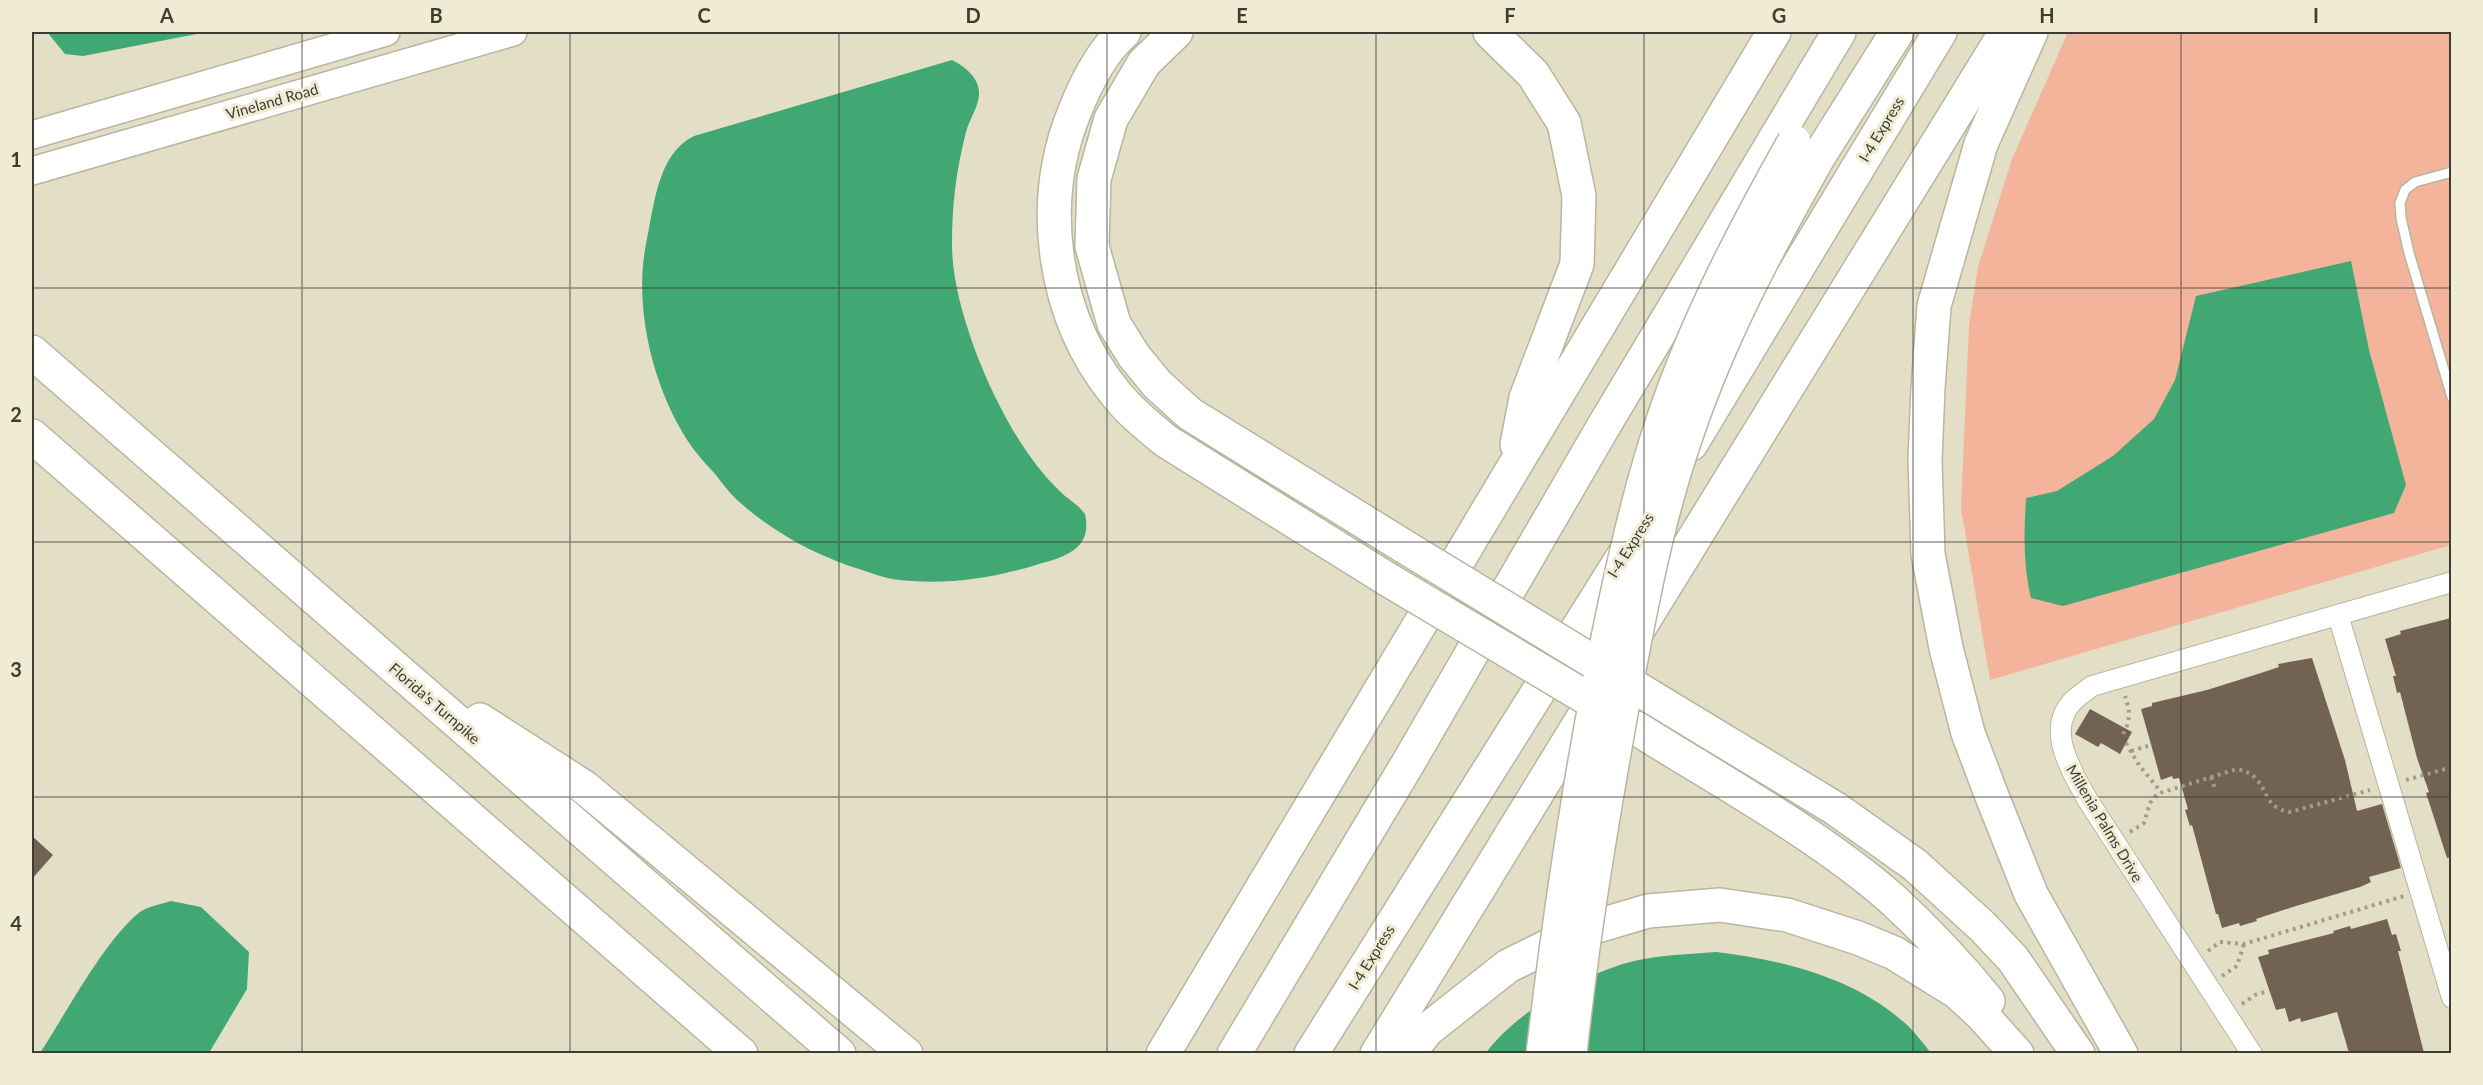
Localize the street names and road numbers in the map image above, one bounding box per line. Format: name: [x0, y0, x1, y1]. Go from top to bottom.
street label: Vineland Road: [224, 79, 320, 123]
street label: I-4 Express: [1855, 93, 1907, 165]
street label: I-4 Express: [1603, 509, 1657, 581]
street label: Florida's Turnpike: [386, 659, 484, 747]
street label: Millenia Palms Drive: [2063, 761, 2147, 885]
street label: I-4 Express: [1344, 921, 1398, 993]

